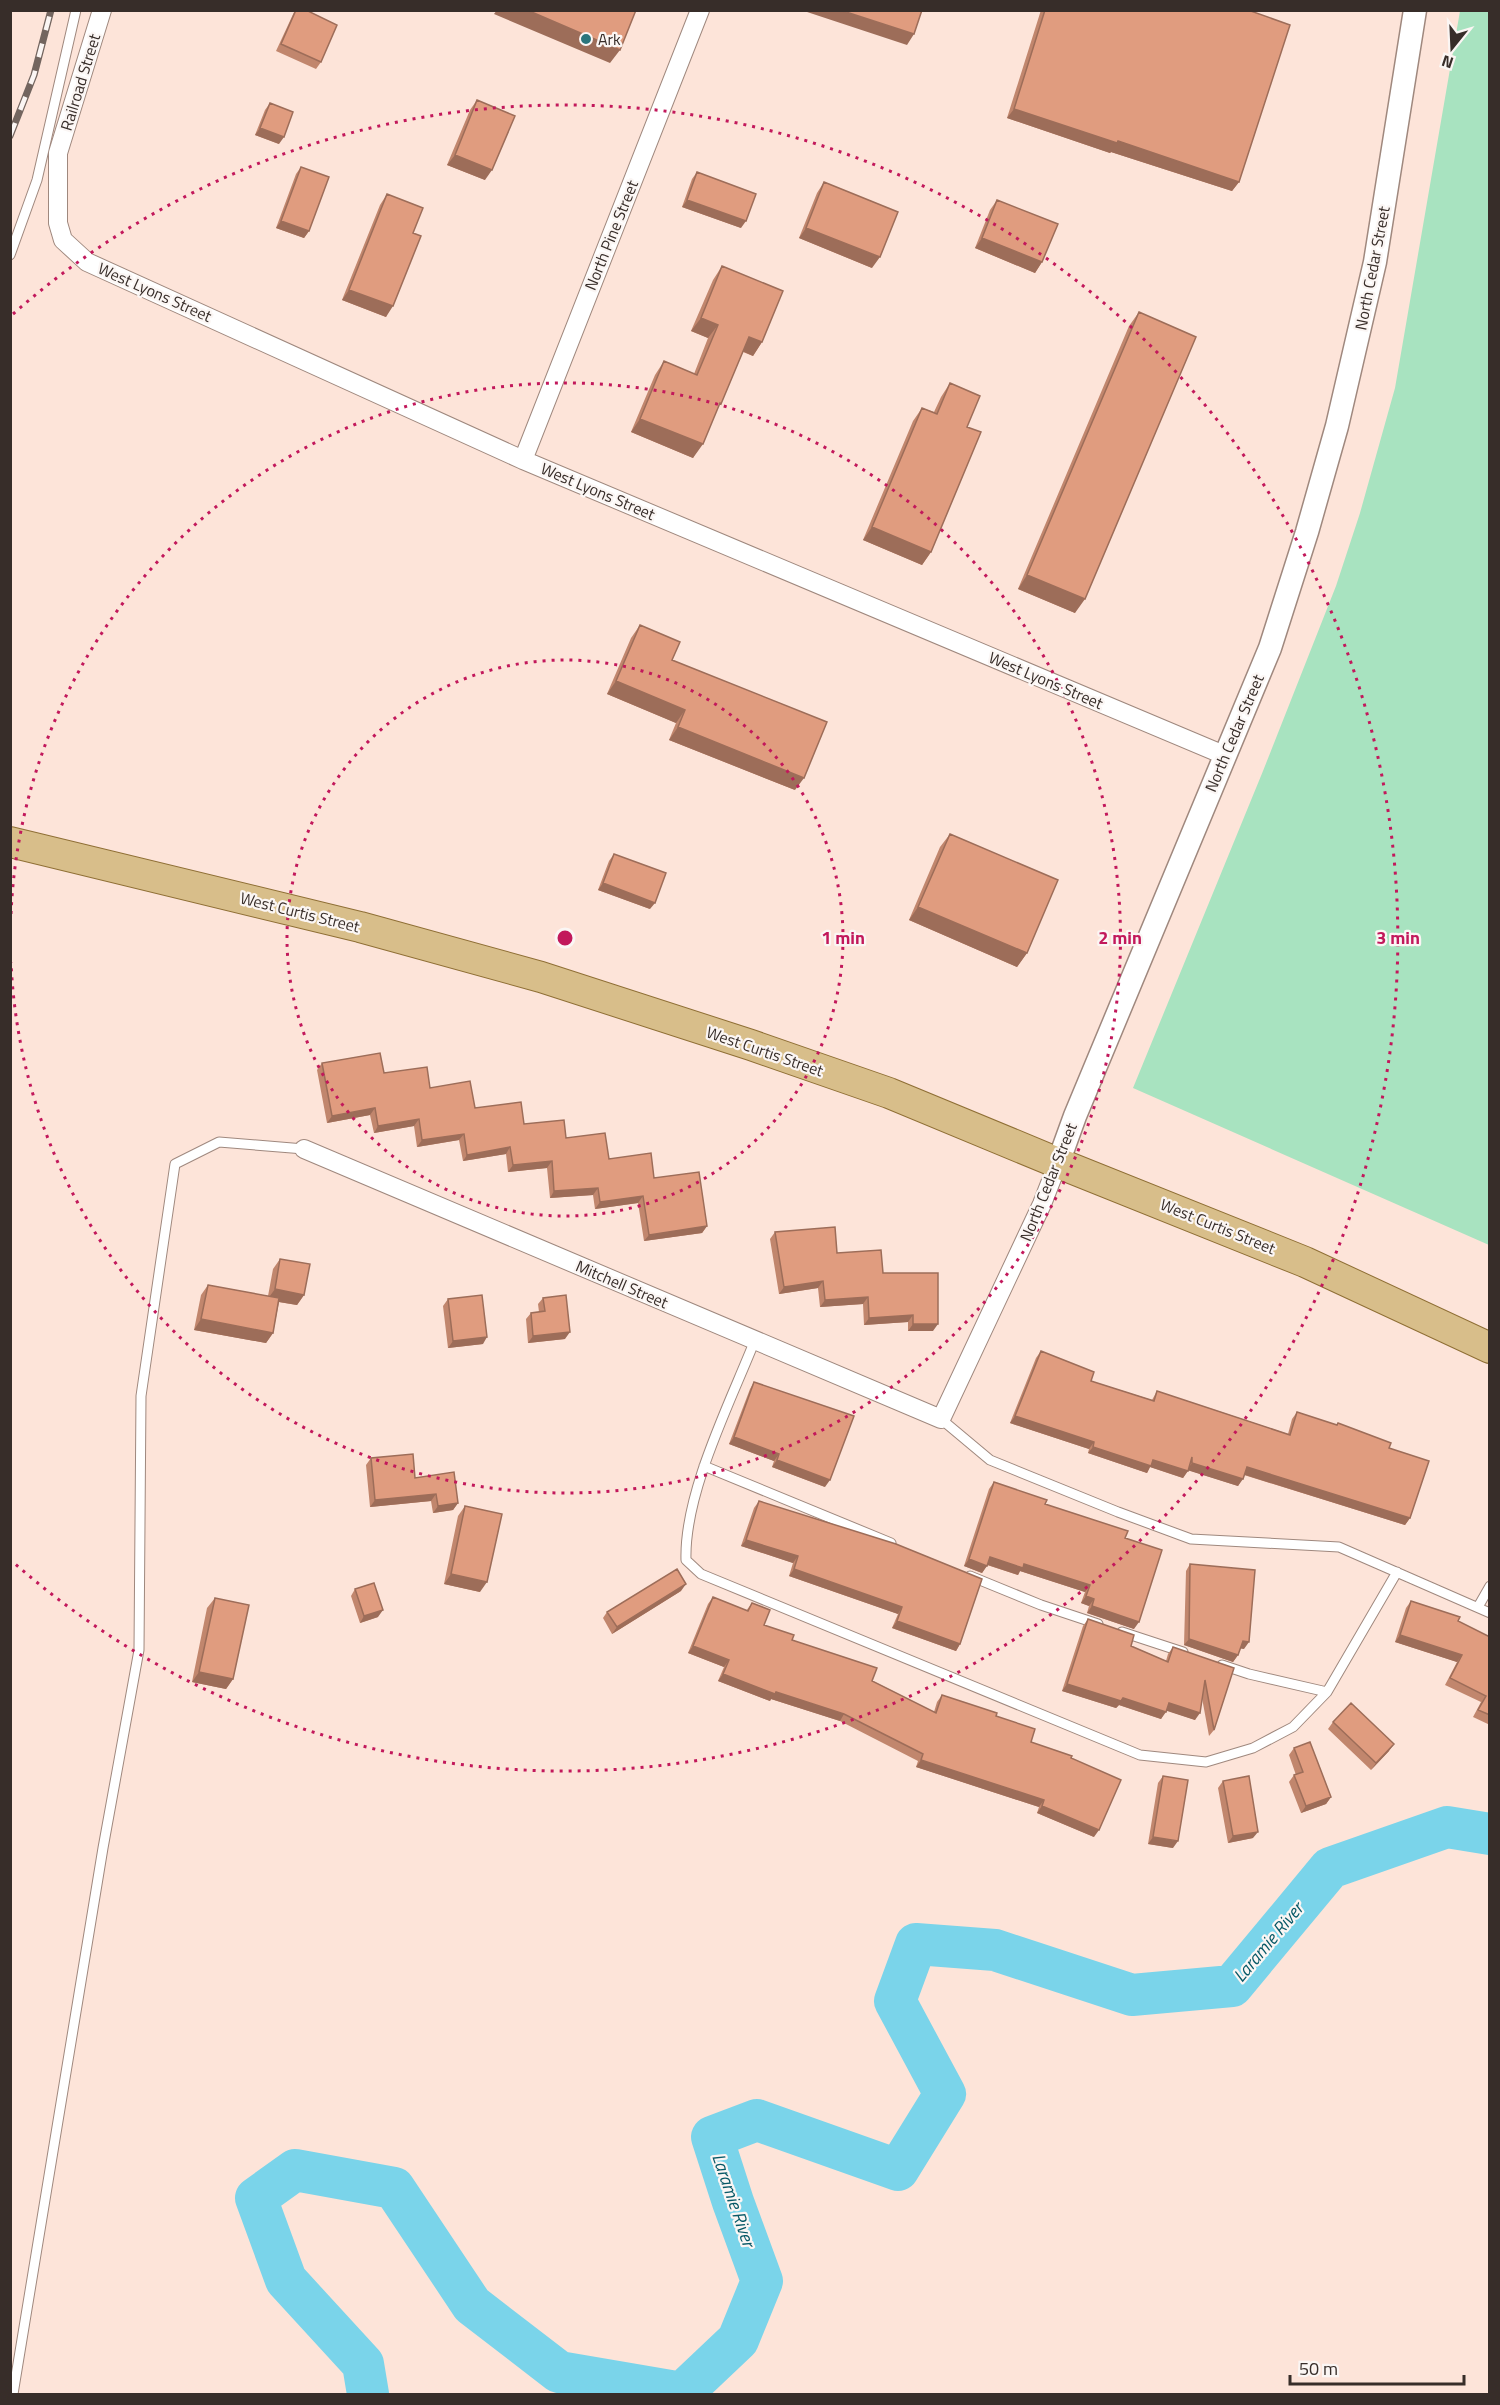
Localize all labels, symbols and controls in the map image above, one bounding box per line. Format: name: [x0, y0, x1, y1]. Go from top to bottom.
north arrow: [1422, 18, 1482, 78]
place label: Ark: [598, 27, 621, 51]
street label: Railroad Street: [54, 30, 106, 133]
marker: Ark: [579, 32, 593, 46]
text: N: [1438, 49, 1456, 75]
street label: North Pine Street: [578, 176, 644, 294]
street label: North Cedar Street: [1348, 204, 1396, 332]
street label: West Lyons Street: [94, 256, 216, 328]
street label: West Lyons Street: [537, 456, 659, 526]
street label: West Lyons Street: [985, 645, 1107, 715]
street label: North Cedar Street: [1198, 670, 1270, 796]
street label: West Curtis Street: [238, 886, 363, 939]
text: 1 min: [821, 924, 865, 951]
text: 2 min: [1098, 924, 1142, 951]
text: 3 min: [1376, 924, 1420, 951]
centre of rings: [555, 928, 575, 948]
street label: West Curtis Street: [703, 1020, 827, 1082]
street label: North Cedar Street: [1013, 1119, 1083, 1245]
street label: West Curtis Street: [1157, 1192, 1280, 1260]
street label: Mitchell Street: [572, 1254, 672, 1314]
water label: Laramie River: [1227, 1894, 1311, 1988]
water label: Laramie River: [705, 2150, 763, 2252]
scale bar: [1290, 2348, 1464, 2386]
text: 50 m: [1299, 2355, 1338, 2382]

